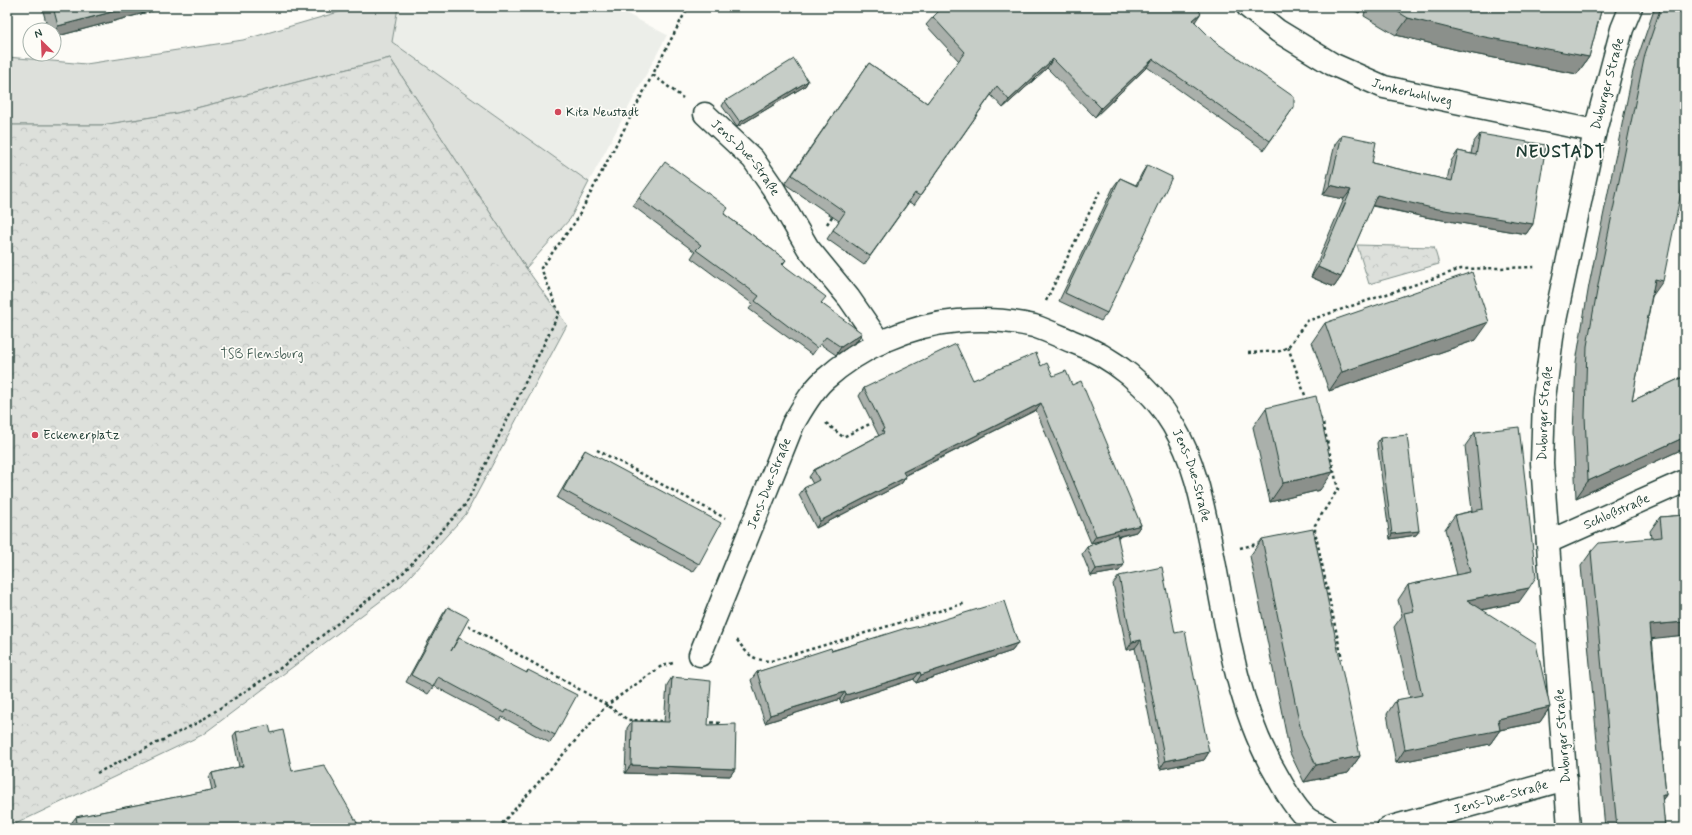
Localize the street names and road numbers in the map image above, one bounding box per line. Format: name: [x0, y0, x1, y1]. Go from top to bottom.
street label: Duburger Straße: [1587, 36, 1628, 132]
street label: Junkerhohlweg: [1369, 74, 1454, 110]
street label: Jens-Due-Straße: [708, 116, 784, 199]
street label: Duburger Straße: [1534, 365, 1557, 461]
street label: Jens-Due-Straße: [1168, 426, 1215, 523]
street label: Jens-Due-Straße: [743, 435, 795, 532]
street label: Schloßstraße: [1581, 489, 1652, 534]
street label: Duburger Straße: [1551, 688, 1575, 784]
street label: Jens-Due-Straße: [1452, 776, 1550, 818]

